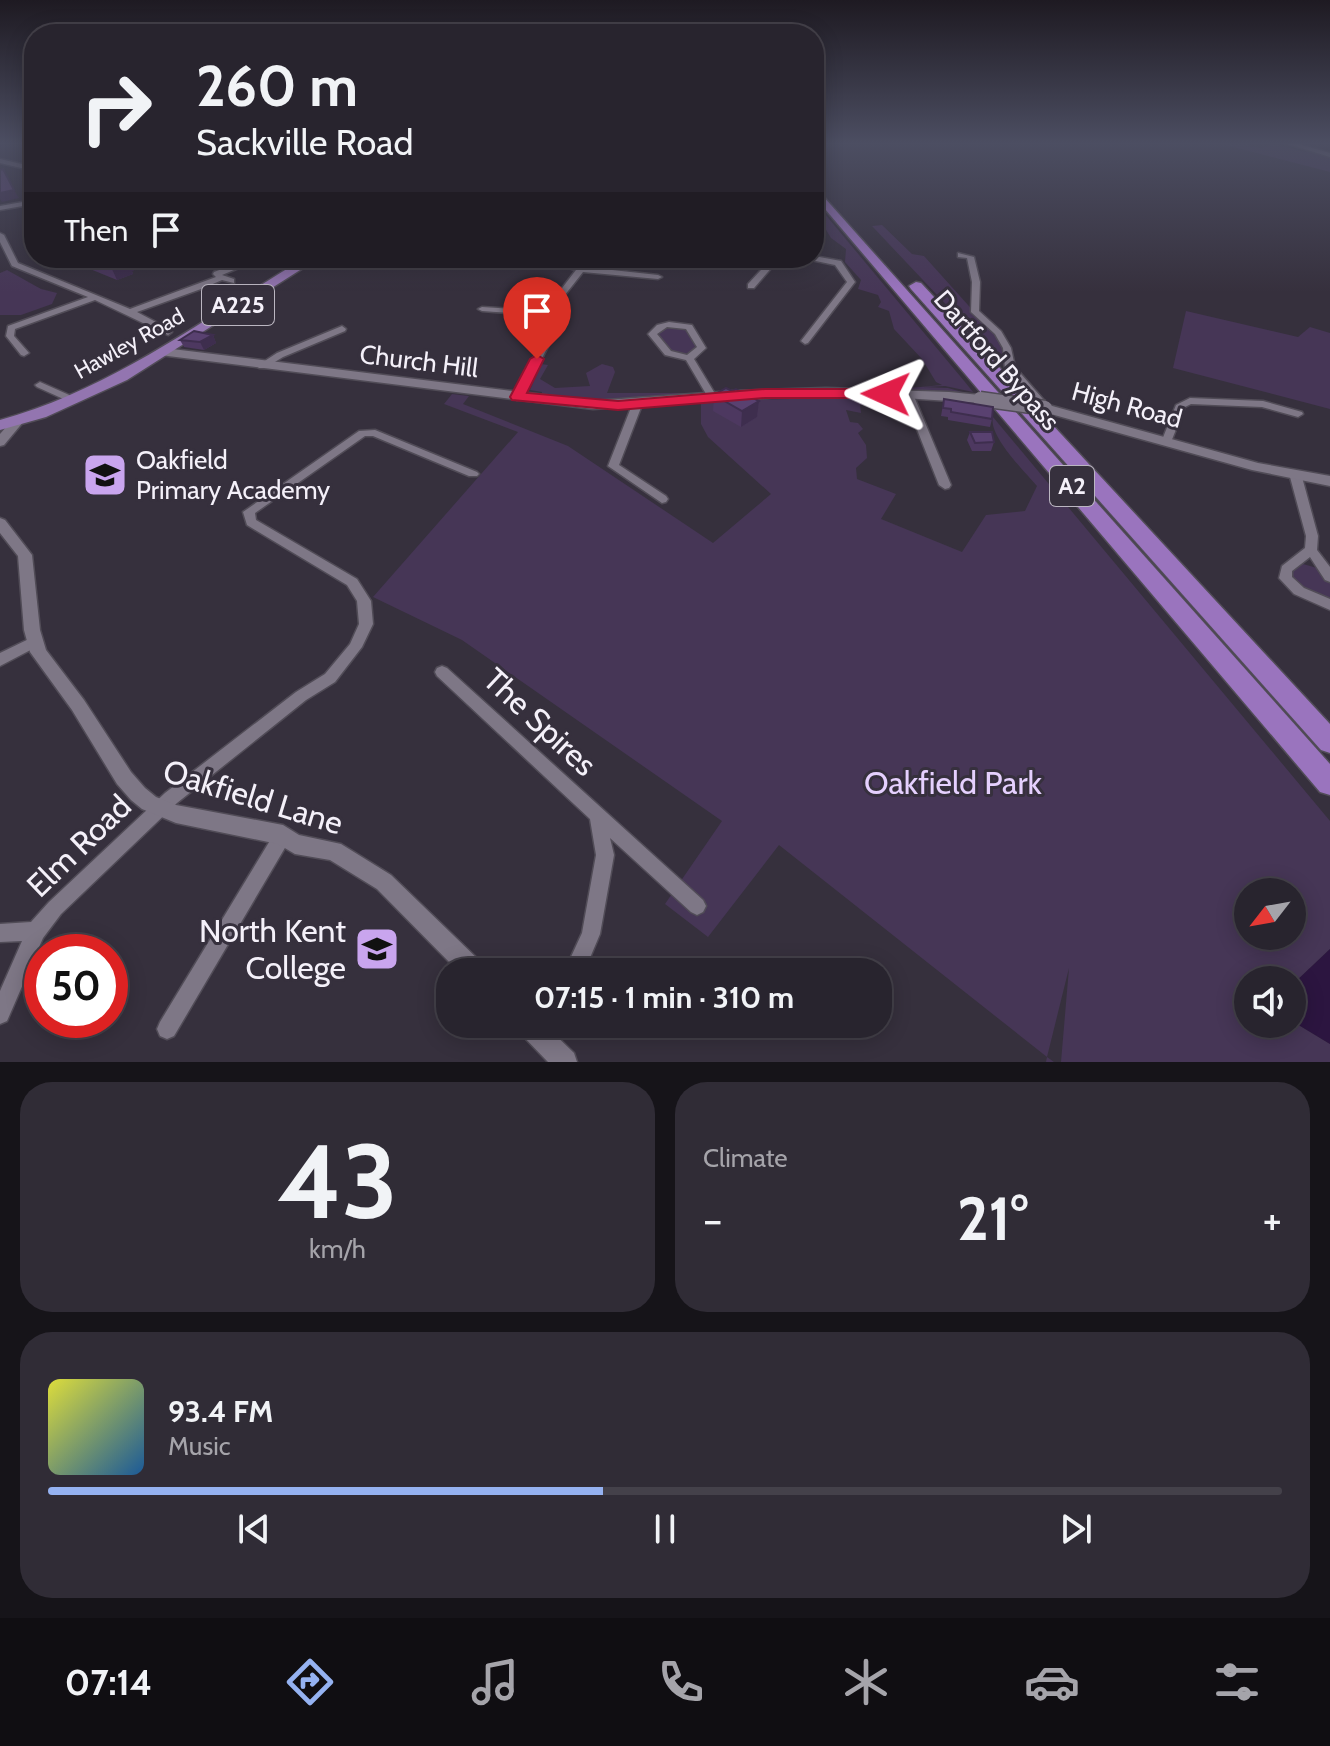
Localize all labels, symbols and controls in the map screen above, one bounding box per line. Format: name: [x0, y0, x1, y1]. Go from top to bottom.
text: 260 m: [196, 52, 358, 120]
icon: right: [64, 56, 168, 160]
text: Sackville Road: [196, 120, 414, 164]
icon: arrive: [144, 208, 188, 252]
text: Then: [64, 212, 128, 249]
pin: [503, 277, 571, 359]
street label: Dartford Bypass: [927, 283, 1067, 437]
road number: A225: [202, 285, 274, 325]
icon: arrive: [515, 289, 559, 333]
street label: Hawley Road: [70, 302, 189, 385]
street label: Church Hill: [358, 338, 480, 384]
position arrow: [844, 352, 928, 436]
street label: High Road: [1068, 375, 1186, 435]
place label: Oakfield Primary Academy: [136, 444, 330, 506]
school or university icon: Oakfield Primary Academy: [81, 451, 129, 499]
road number: A2: [1050, 466, 1094, 506]
street label: The Spires: [476, 660, 605, 784]
street label: Oakfield Lane: [159, 751, 348, 842]
park label: Oakfield Park: [864, 763, 1043, 802]
street label: Elm Road: [18, 786, 139, 905]
north arrow: [1234, 878, 1306, 950]
map controls: [1234, 878, 1306, 1038]
place label: North Kent College: [199, 911, 346, 987]
school or university icon: North Kent College: [353, 925, 401, 973]
speed limit sign: 50: [24, 934, 128, 1038]
button: sound: [1234, 966, 1306, 1038]
text: 07:15 · 1 min · 310 m: [534, 979, 794, 1016]
text: 43: [277, 1118, 398, 1244]
text: Climate: [703, 1142, 788, 1174]
text: 21°: [957, 1182, 1028, 1255]
text: −: [703, 1193, 722, 1246]
text: +: [1263, 1193, 1282, 1246]
text: km/h: [309, 1233, 366, 1265]
text: 93.4 FM: [168, 1393, 273, 1430]
text: Music: [168, 1430, 231, 1462]
icon: previous: [232, 1507, 276, 1551]
icon: pause: [643, 1507, 687, 1551]
icon: next: [1054, 1507, 1098, 1551]
icon: directions: [282, 1654, 338, 1710]
icon: music: [467, 1654, 523, 1710]
icon: phone: [653, 1654, 709, 1710]
icon: climate: [838, 1654, 894, 1710]
icon: car: [1024, 1654, 1080, 1710]
icon: filters: [1209, 1654, 1265, 1710]
text: 07:14: [65, 1660, 152, 1704]

